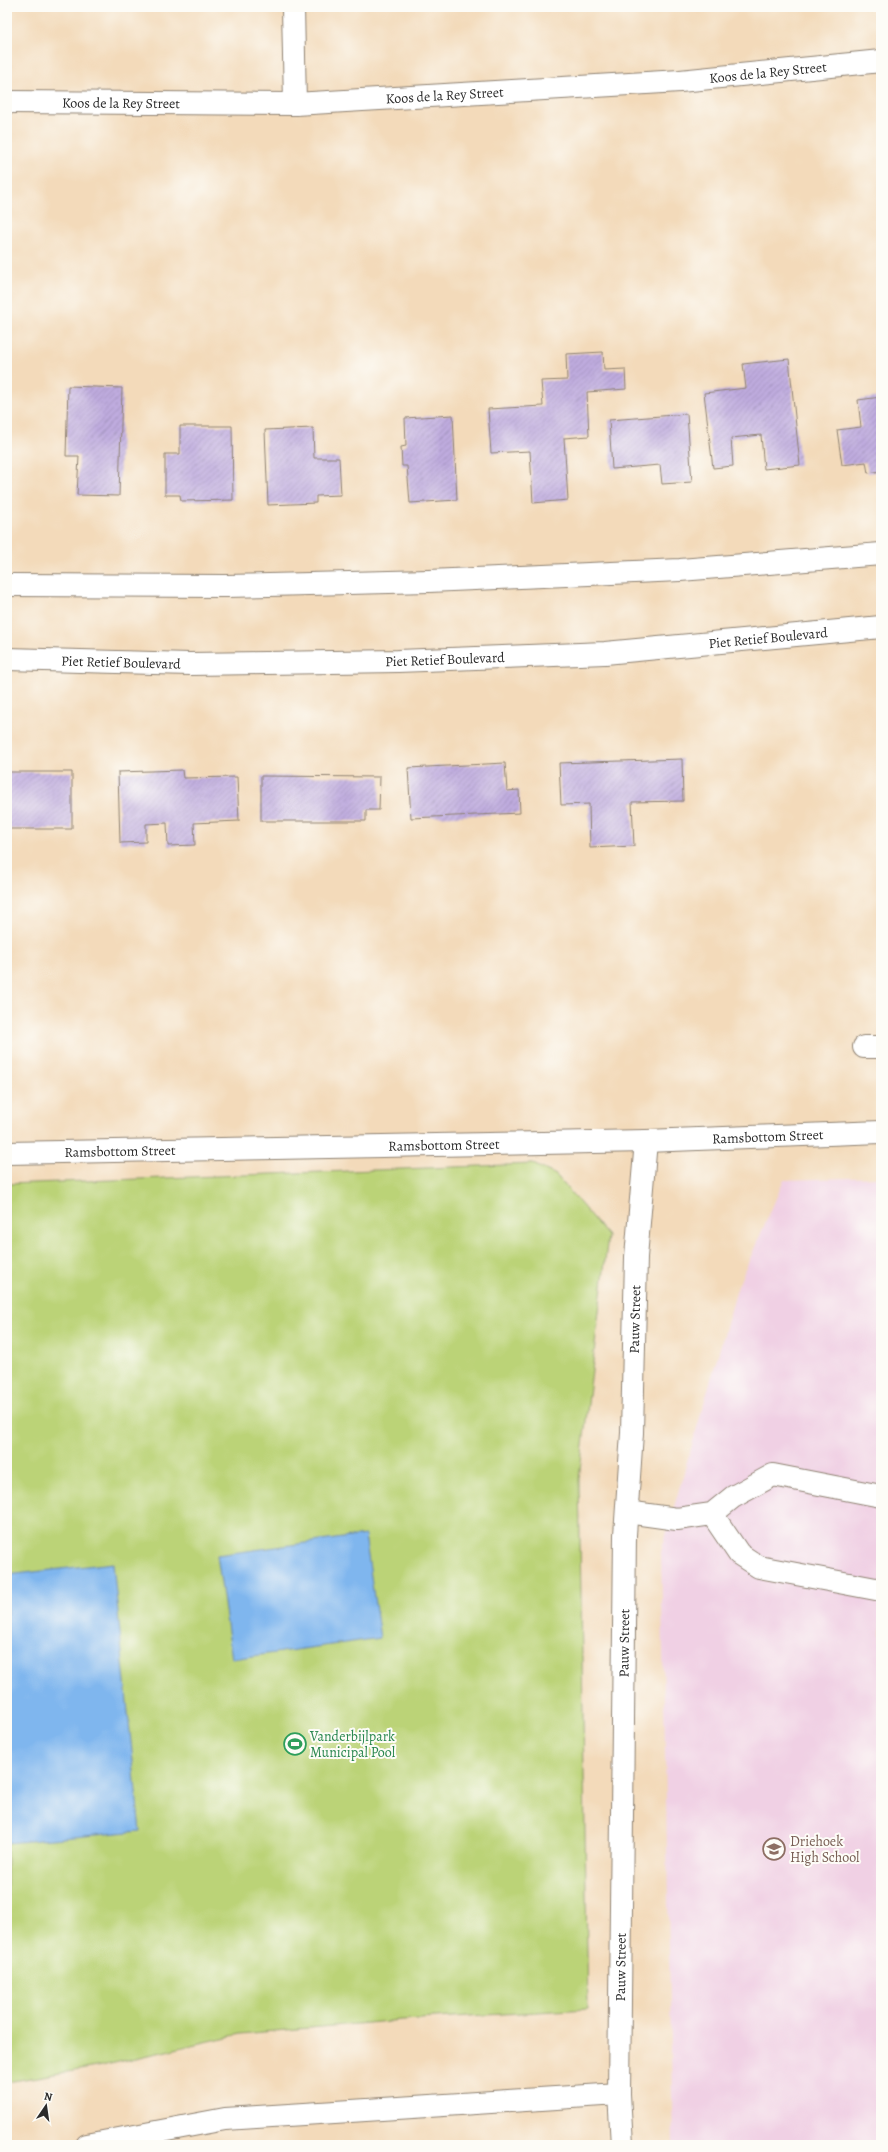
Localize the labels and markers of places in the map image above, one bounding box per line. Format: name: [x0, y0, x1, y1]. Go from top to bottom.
place label: Vanderbijlpark Municipal Pool: [309, 1727, 396, 1762]
sports icon: Vanderbijlpark Municipal Pool: [282, 1731, 308, 1757]
place label: Driehoek High School: [790, 1832, 860, 1867]
school or university icon: Driehoek High School: [761, 1836, 787, 1862]

